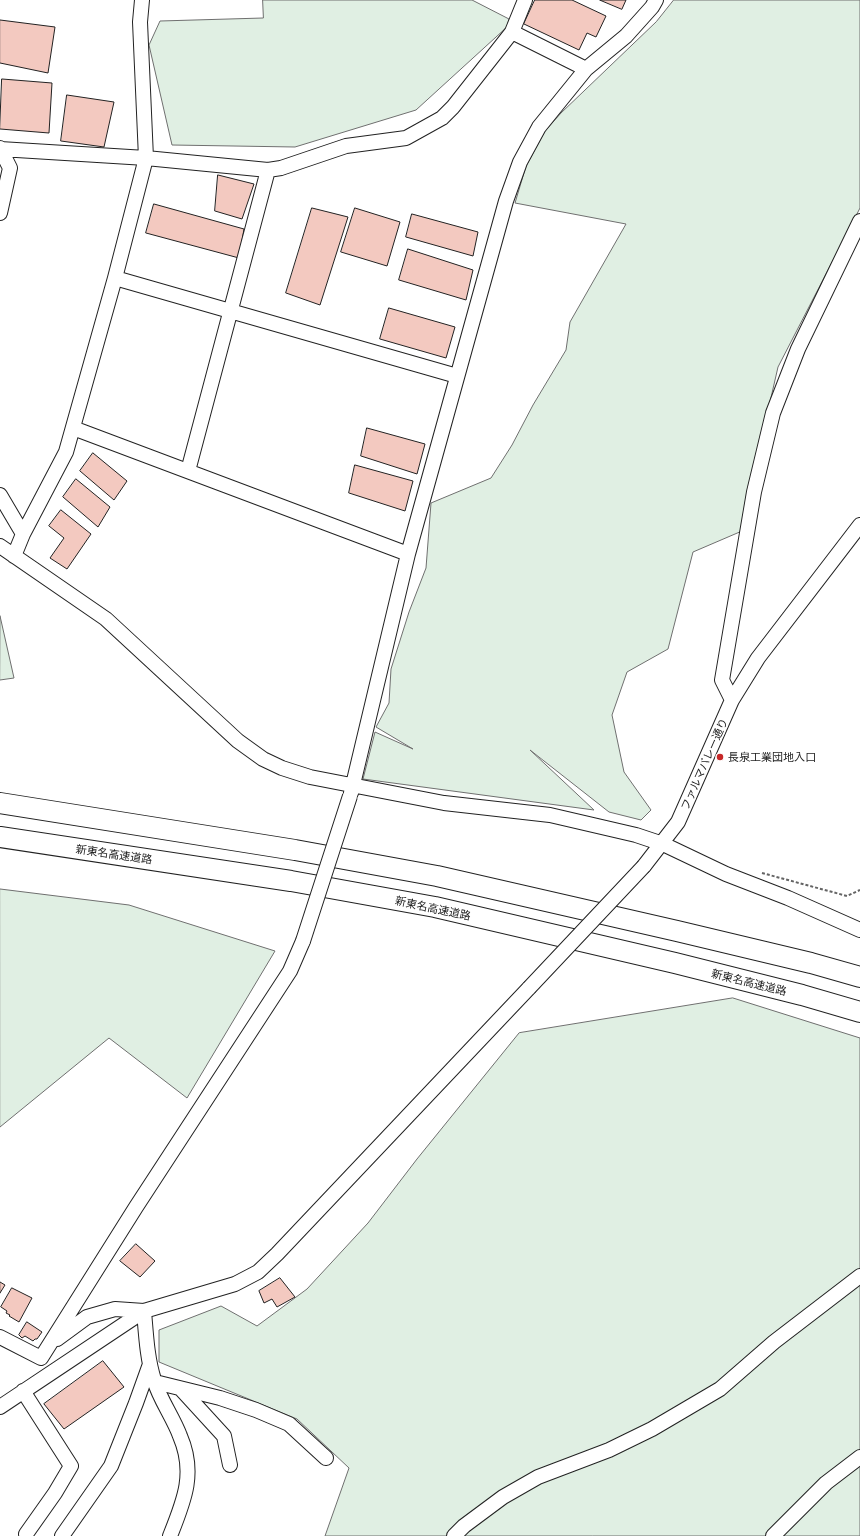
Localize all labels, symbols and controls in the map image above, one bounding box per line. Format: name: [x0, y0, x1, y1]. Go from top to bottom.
street label: ファルマバレー通り: [678, 716, 730, 812]
place label: 長泉工業団地入口: [728, 750, 816, 764]
marker: 長泉工業団地入口: [715, 752, 725, 762]
street label: 新東名高速道路: [75, 842, 153, 866]
street label: 新東名高速道路: [394, 894, 472, 922]
street label: 新東名高速道路: [710, 966, 788, 998]

